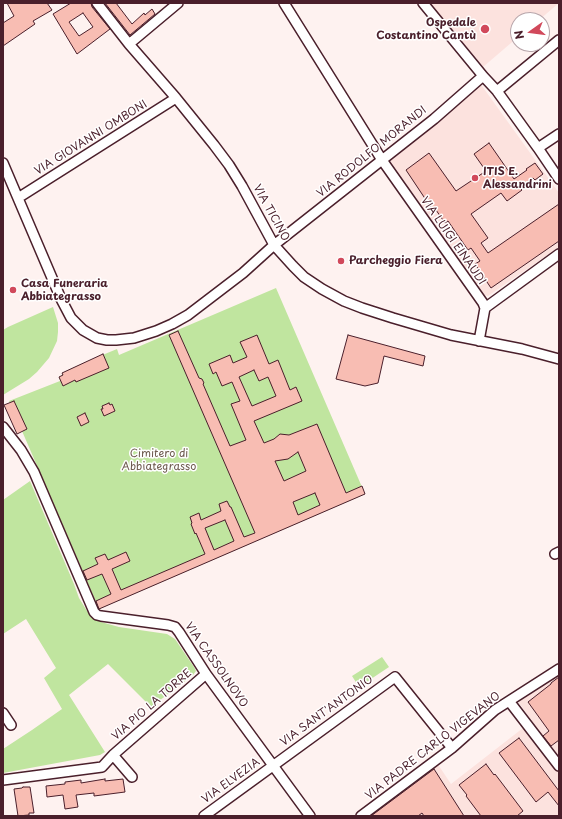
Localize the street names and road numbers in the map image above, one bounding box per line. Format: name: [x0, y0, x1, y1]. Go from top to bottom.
street label: VIA GIOVANNI OMBONI: [32, 98, 150, 178]
street label: VIA RODOLFO MORANDI: [315, 104, 429, 200]
street label: VIA TICINO: [250, 182, 292, 244]
street label: VIA LUIGI EINAUDI: [418, 194, 488, 288]
street label: VIA CASSOLNOVO: [182, 620, 250, 710]
street label: VIA PIO LA TORRE: [109, 667, 195, 743]
street label: VIA SANT'ANTONIO: [278, 673, 376, 749]
street label: VIA PADRE CARLO VIGEVANO: [363, 689, 503, 803]
street label: VIA ELVEZIA: [200, 756, 262, 806]

